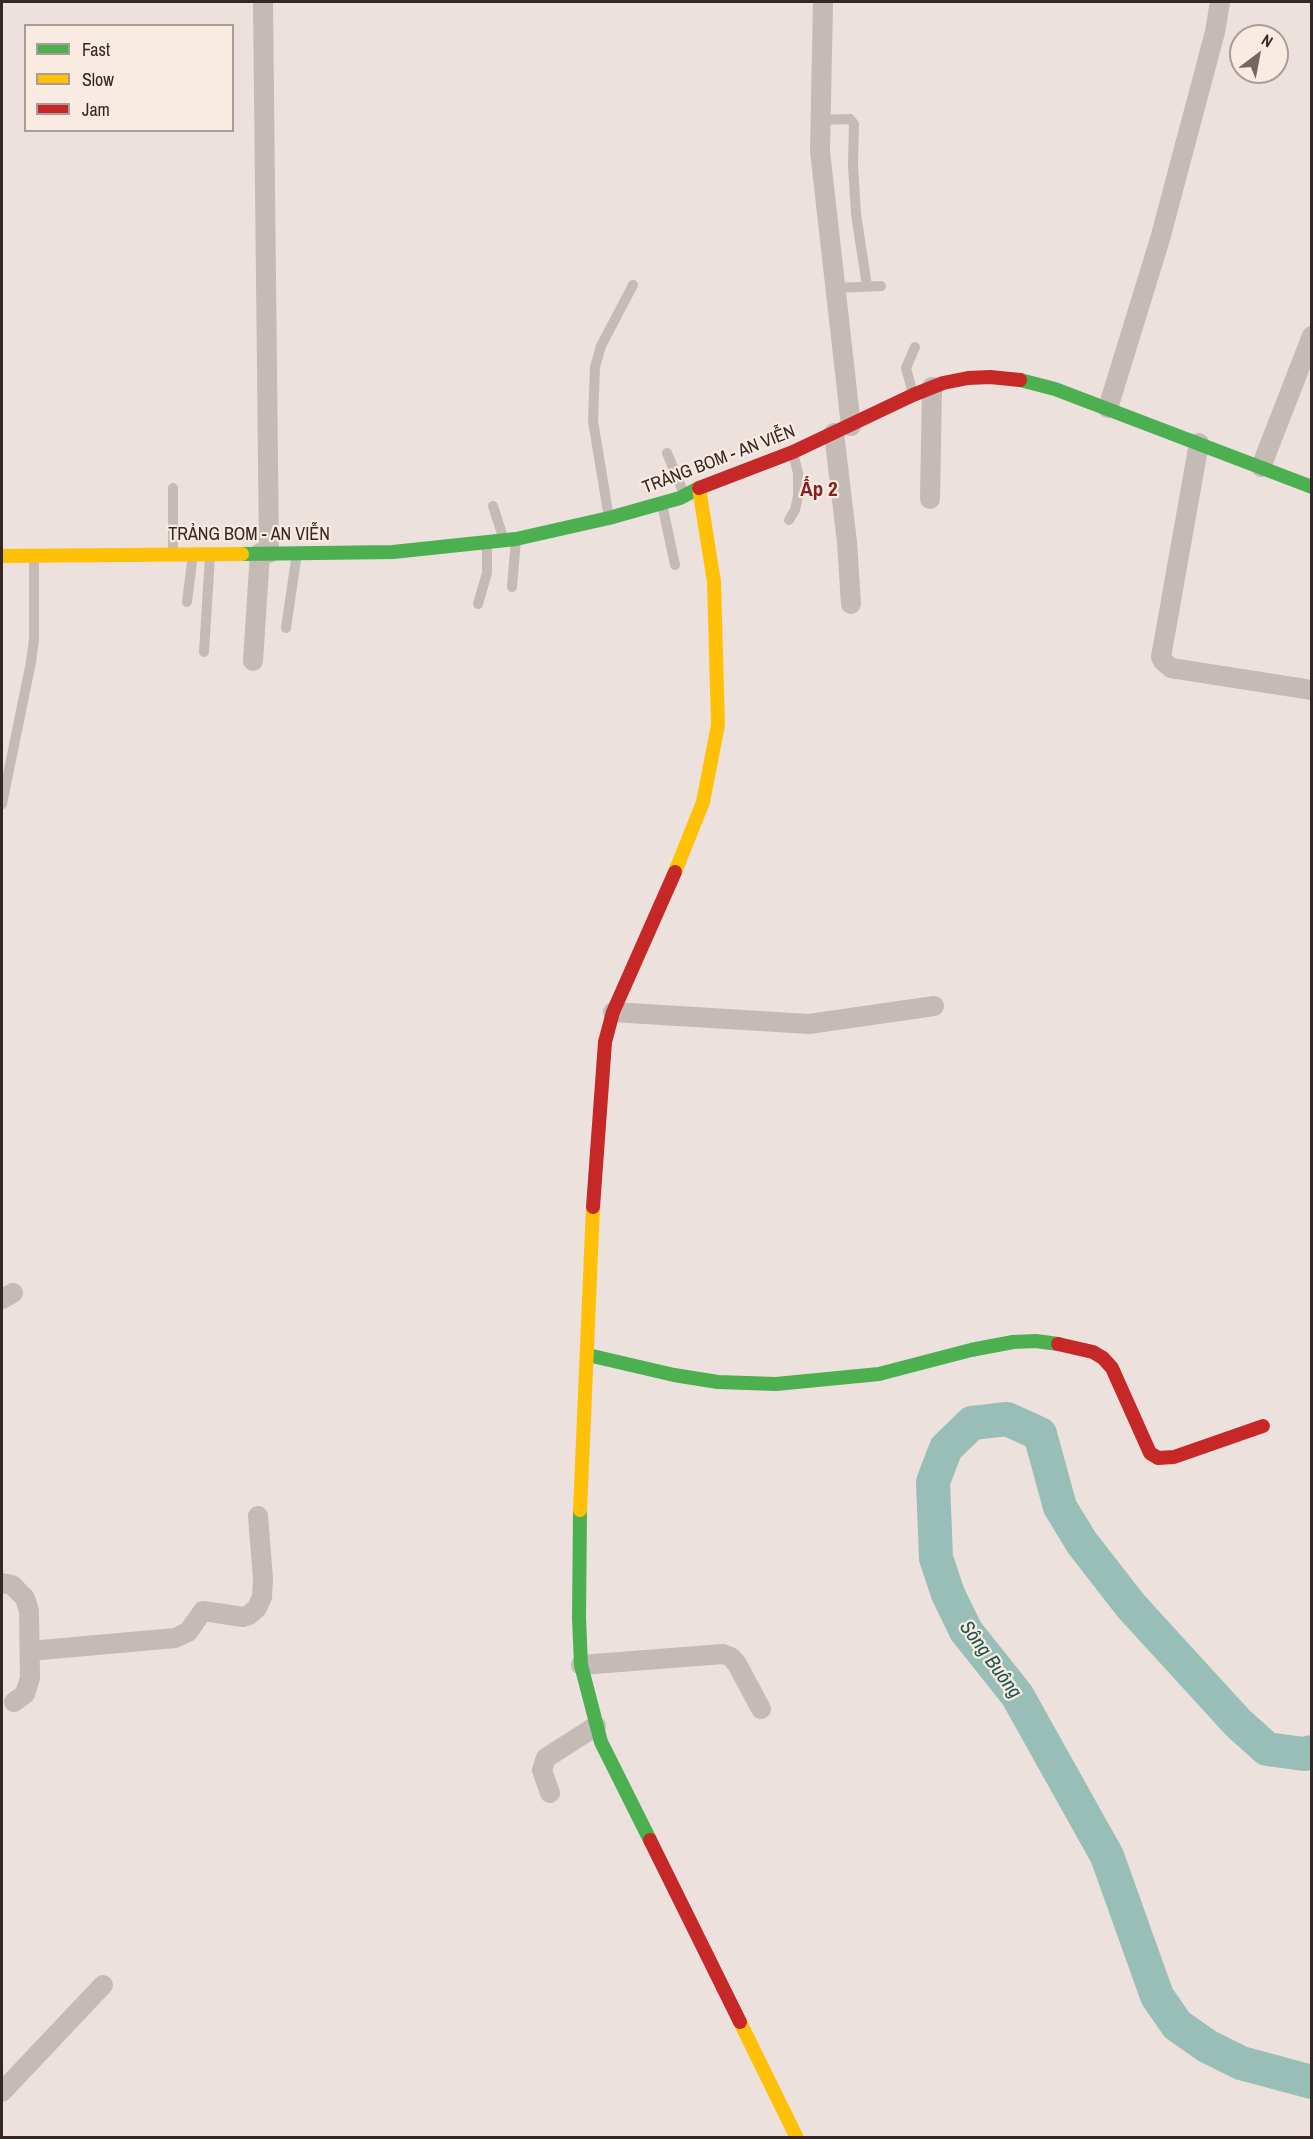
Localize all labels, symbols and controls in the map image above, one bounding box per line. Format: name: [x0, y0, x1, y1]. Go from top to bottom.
legend: [24, 24, 234, 132]
north arrow: [1229, 24, 1289, 84]
text: N: [1258, 29, 1277, 52]
text: Fast: [82, 37, 110, 62]
text: Slow: [82, 67, 114, 92]
text: Jam: [82, 97, 110, 122]
street label: TRẢNG BOM - AN VIỄN: [640, 421, 798, 499]
district label: Ấp 2: [800, 477, 838, 503]
street label: TRẢNG BOM - AN VIỄN: [168, 524, 330, 546]
water label: Sông Buông: [954, 1616, 1026, 1704]

